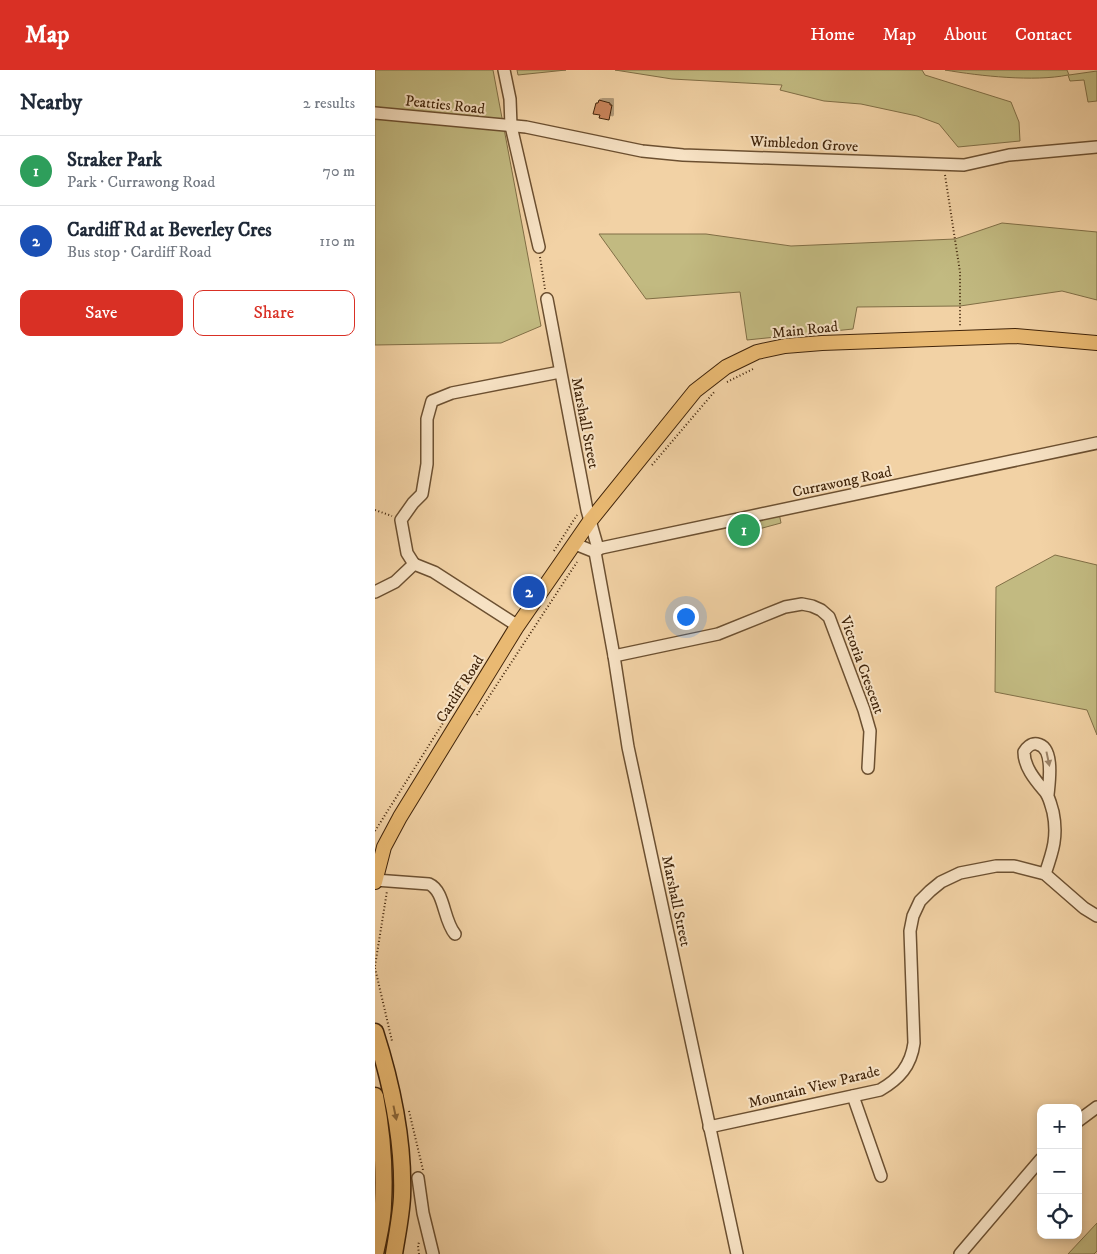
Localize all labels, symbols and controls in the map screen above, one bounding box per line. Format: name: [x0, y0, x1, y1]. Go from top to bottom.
text: Map: [25, 20, 69, 50]
text: Home: [810, 24, 855, 46]
text: Map: [883, 24, 916, 46]
text: About: [944, 24, 987, 46]
text: Contact: [1015, 24, 1072, 46]
text: Nearby: [20, 90, 82, 116]
street label: Peatties Road: [404, 91, 486, 119]
text: 2 results: [303, 93, 355, 113]
street label: Wimbledon Grove: [748, 132, 859, 156]
text: Straker Park: [67, 149, 162, 172]
text: 1: [33, 161, 39, 181]
text: 70 m: [323, 161, 355, 181]
text: Park · Currawong Road: [67, 172, 215, 192]
text: Cardiff Rd at Beverley Cres: [67, 219, 272, 242]
text: 2: [32, 231, 40, 251]
text: 110 m: [319, 231, 355, 251]
text: Bus stop · Cardiff Road: [67, 242, 212, 262]
button: Save: [20, 290, 183, 336]
button: Share: [193, 290, 355, 336]
street label: Main Road: [771, 317, 839, 343]
street label: Marshall Street: [567, 376, 603, 470]
street label: Currawong Road: [791, 462, 894, 502]
pin: 1: [728, 511, 760, 549]
pin: 2: [513, 573, 545, 611]
your location: [673, 604, 699, 630]
street label: Victoria Crescent: [835, 613, 889, 717]
street label: Cardiff Road: [432, 651, 488, 726]
one-way arrow: [1044, 752, 1052, 768]
street label: Marshall Street: [657, 854, 695, 948]
street label: Mountain View Parade: [746, 1061, 882, 1113]
map controls: [1037, 1104, 1082, 1239]
button: +: [1037, 1104, 1082, 1149]
one-way arrow: [391, 1105, 399, 1120]
button: −: [1037, 1149, 1082, 1194]
button: locate: [1037, 1194, 1082, 1239]

